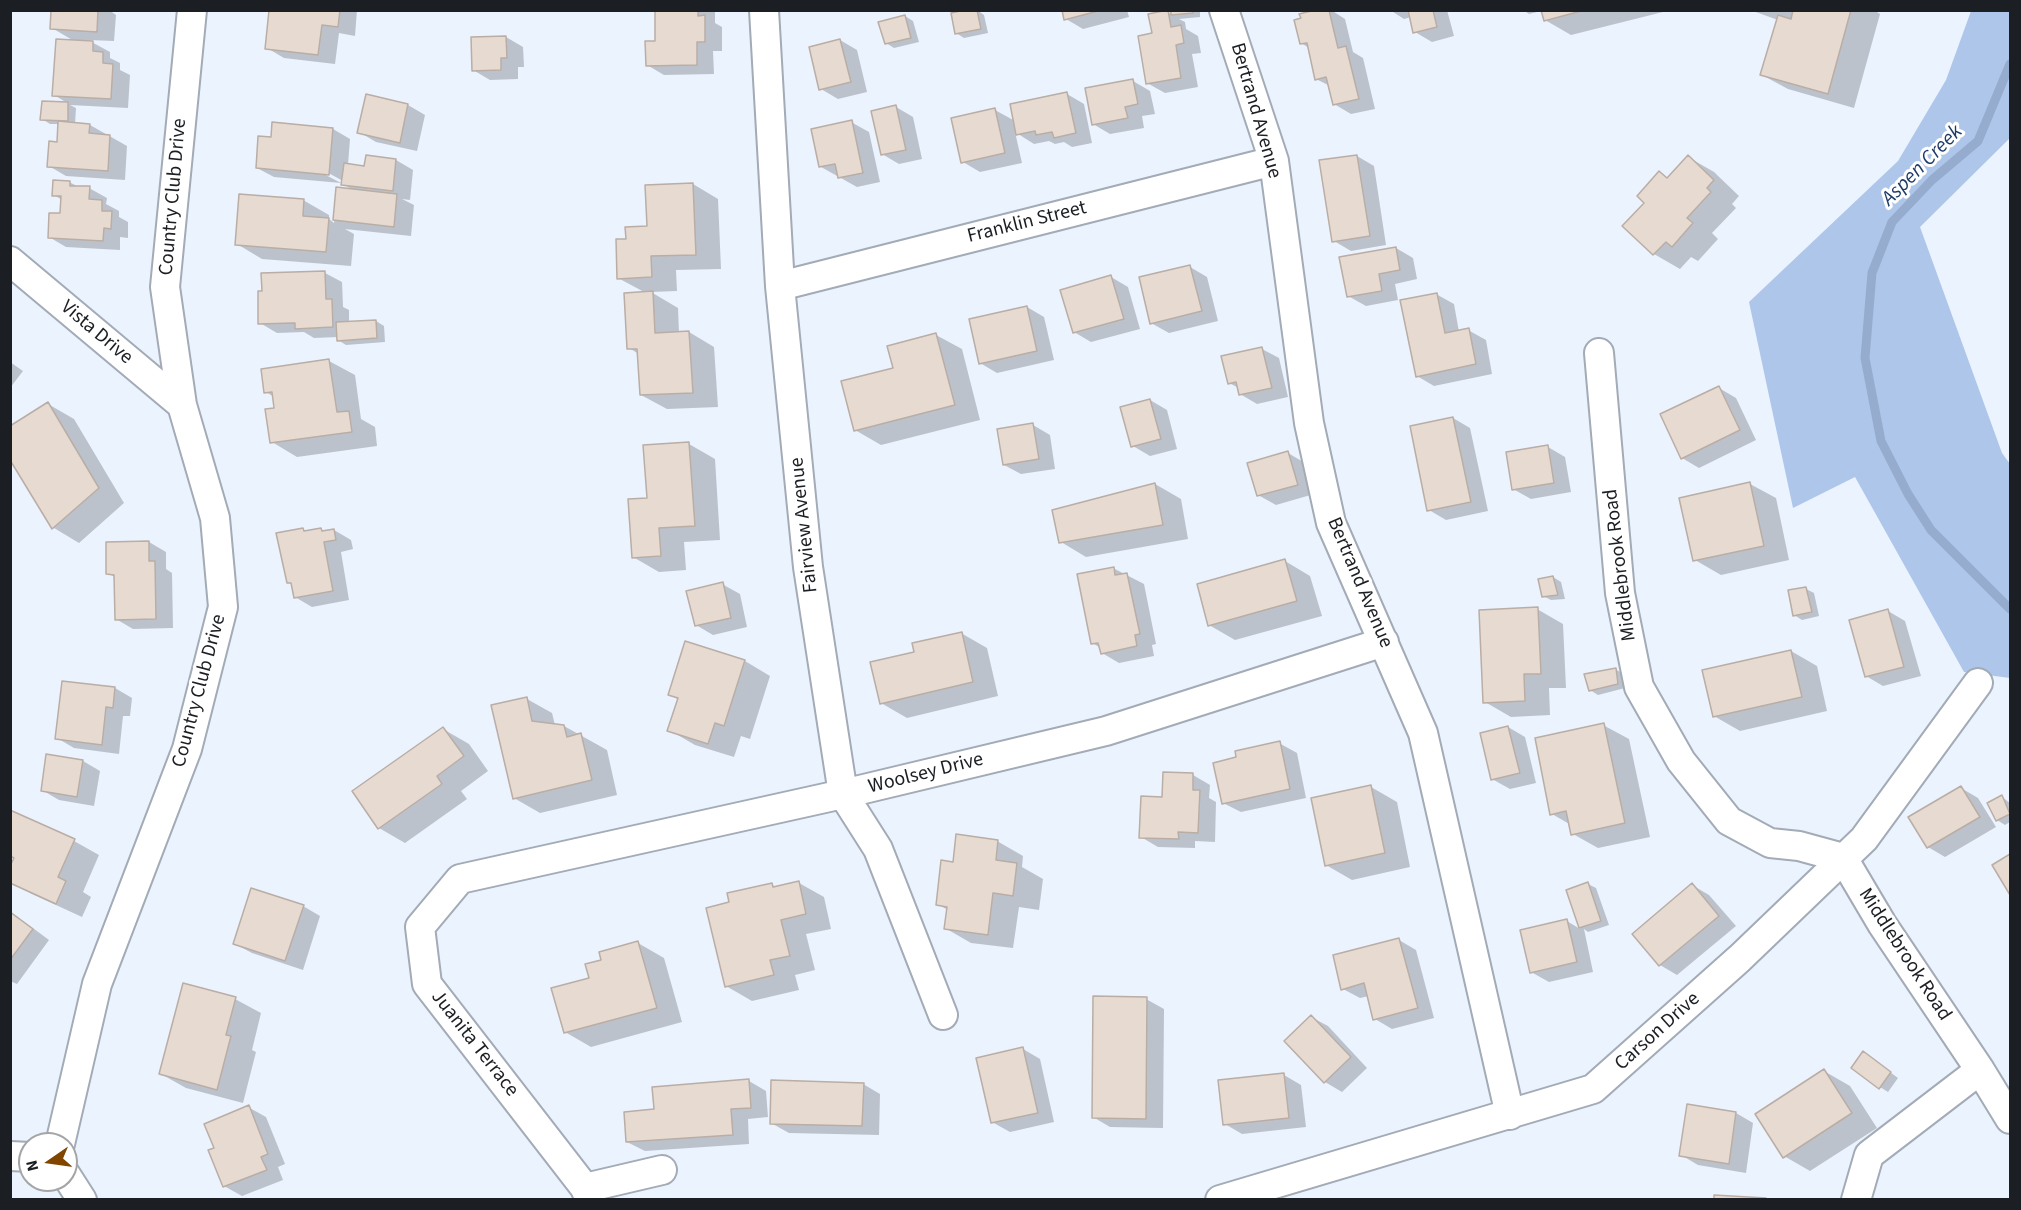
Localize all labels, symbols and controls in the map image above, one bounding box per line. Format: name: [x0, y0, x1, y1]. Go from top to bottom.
street label: Bertrand Avenue: [1224, 41, 1286, 181]
street label: Country Club Drive: [155, 118, 193, 276]
water label: Aspen Creek: [1877, 120, 1969, 212]
street label: Franklin Street: [965, 197, 1089, 249]
street label: Vista Drive: [55, 296, 137, 370]
street label: Fairview Avenue: [786, 456, 824, 594]
street label: Middlebrook Road: [1600, 488, 1642, 642]
street label: Bertrand Avenue: [1321, 514, 1397, 652]
street label: Country Club Drive: [168, 612, 232, 770]
street label: Woolsey Drive: [866, 748, 986, 800]
street label: Middlebrook Road: [1852, 884, 1956, 1026]
street label: Juanita Terrace: [425, 986, 523, 1102]
street label: Carson Drive: [1611, 988, 1705, 1076]
north arrow: [18, 1132, 78, 1192]
text: N: [20, 1158, 44, 1173]

